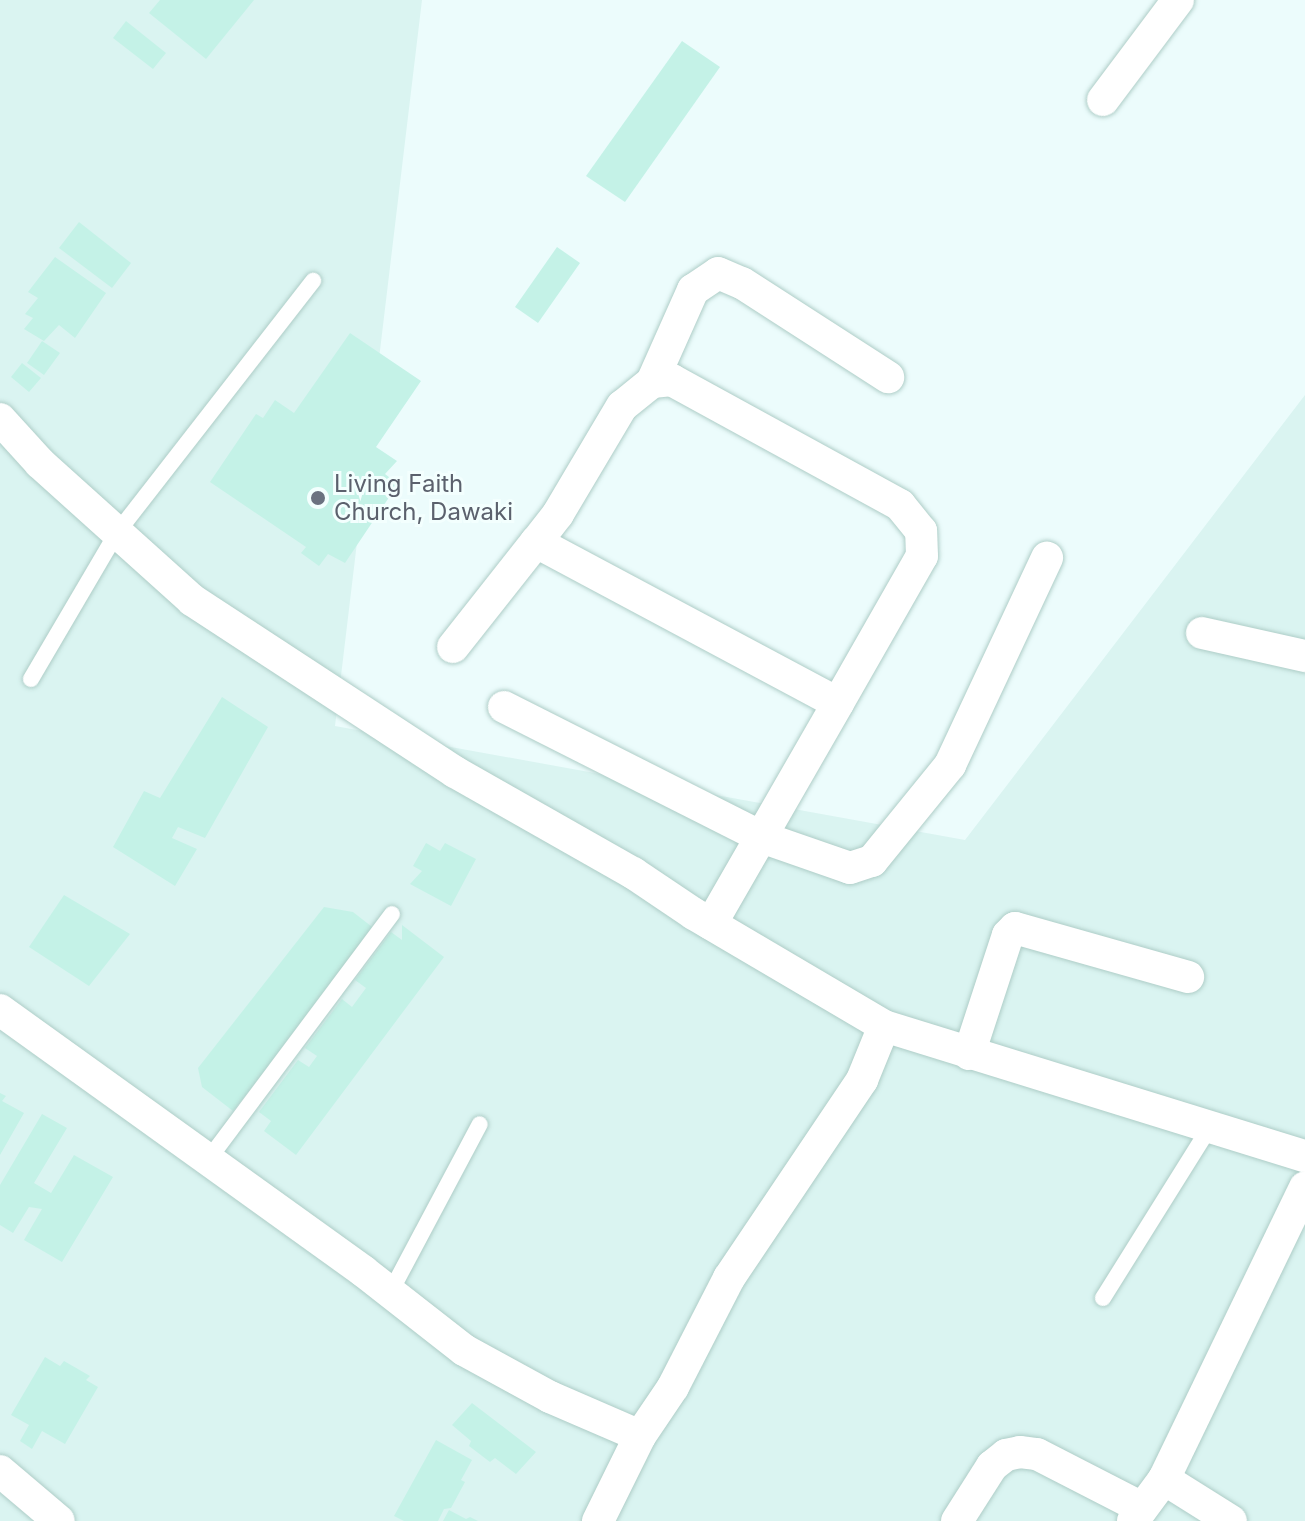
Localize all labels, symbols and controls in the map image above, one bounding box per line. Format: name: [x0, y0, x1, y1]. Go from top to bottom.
place label: Living Faith Church, Dawaki: [334, 470, 513, 526]
marker: Living Faith Church, Dawaki: [309, 489, 327, 507]

